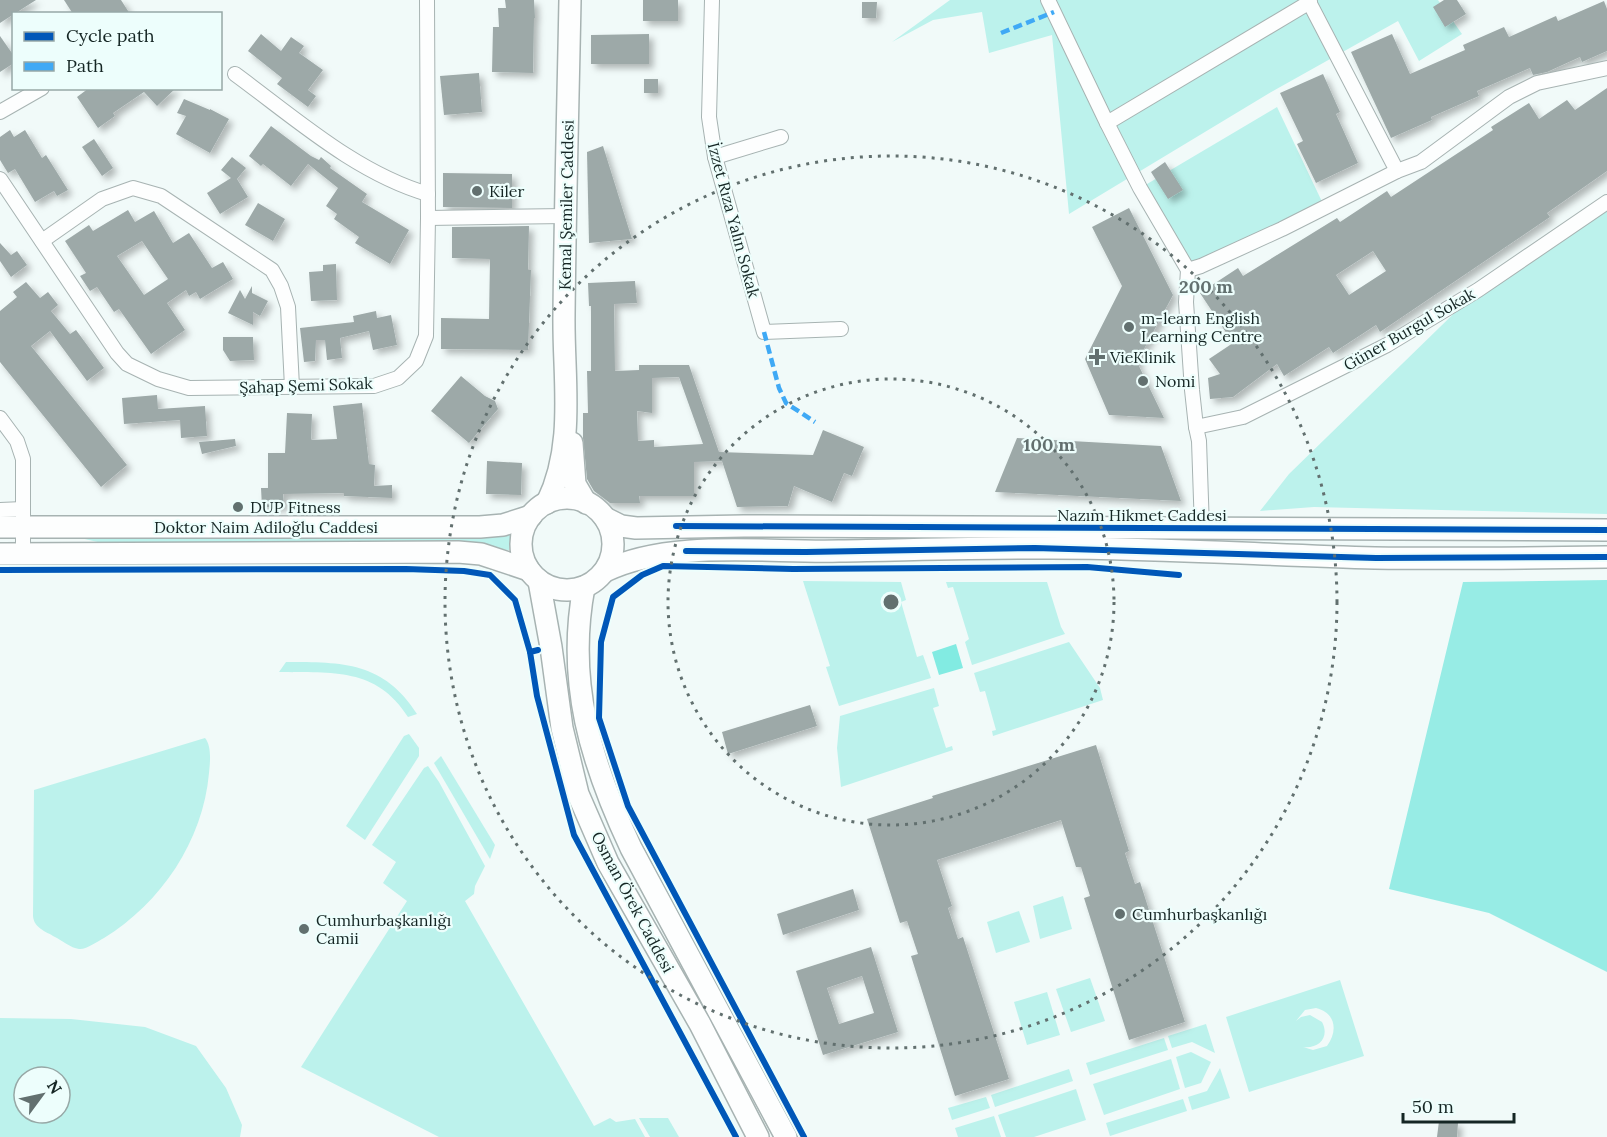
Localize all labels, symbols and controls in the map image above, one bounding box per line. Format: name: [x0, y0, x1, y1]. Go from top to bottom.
legend: [12, 12, 222, 90]
text: Cycle path: [66, 24, 155, 47]
text: Path: [66, 54, 104, 77]
street label: Kemal Şemiler Caddesi: [555, 120, 577, 290]
street label: İzzet Rıza Yalın Sokak: [704, 140, 764, 300]
place label: Kiler: [489, 181, 524, 201]
marker: Kiler: [470, 184, 484, 198]
text: 200 m: [1179, 275, 1233, 298]
street label: Güner Burgul Sokak: [1340, 283, 1479, 375]
place label: m-learn English Learning Centre: [1141, 308, 1262, 346]
marker: m-learn English Learning Centre: [1122, 320, 1136, 334]
place label: VieKlinik: [1109, 347, 1176, 367]
marker: VieKlinik: [1088, 348, 1106, 366]
place label: Nomi: [1155, 371, 1195, 391]
street label: Şahap Şemi Sokak: [239, 373, 373, 397]
marker: Nomi: [1136, 374, 1150, 388]
text: 100 m: [1023, 433, 1075, 456]
place label: DUP Fitness: [250, 497, 341, 517]
marker: DUP Fitness: [231, 500, 245, 514]
street label: Nazım Hikmet Caddesi: [1057, 505, 1227, 525]
street label: Doktor Naim Adiloğlu Caddesi: [154, 517, 378, 537]
centre of rings: [881, 592, 901, 612]
street label: Osman Örek Caddesi: [587, 828, 679, 976]
place label: Cumhurbaşkanlığı: [1132, 904, 1267, 924]
marker: Cumhurbaşkanlığı: [1113, 907, 1127, 921]
place label: Cumhurbaşkanlığı Camii: [316, 910, 451, 948]
marker: Cumhurbaşkanlığı Camii: [297, 922, 311, 936]
north arrow: [12, 1065, 72, 1125]
text: N: [43, 1076, 66, 1097]
scale bar: [1403, 1086, 1514, 1124]
text: 50 m: [1412, 1095, 1454, 1118]

